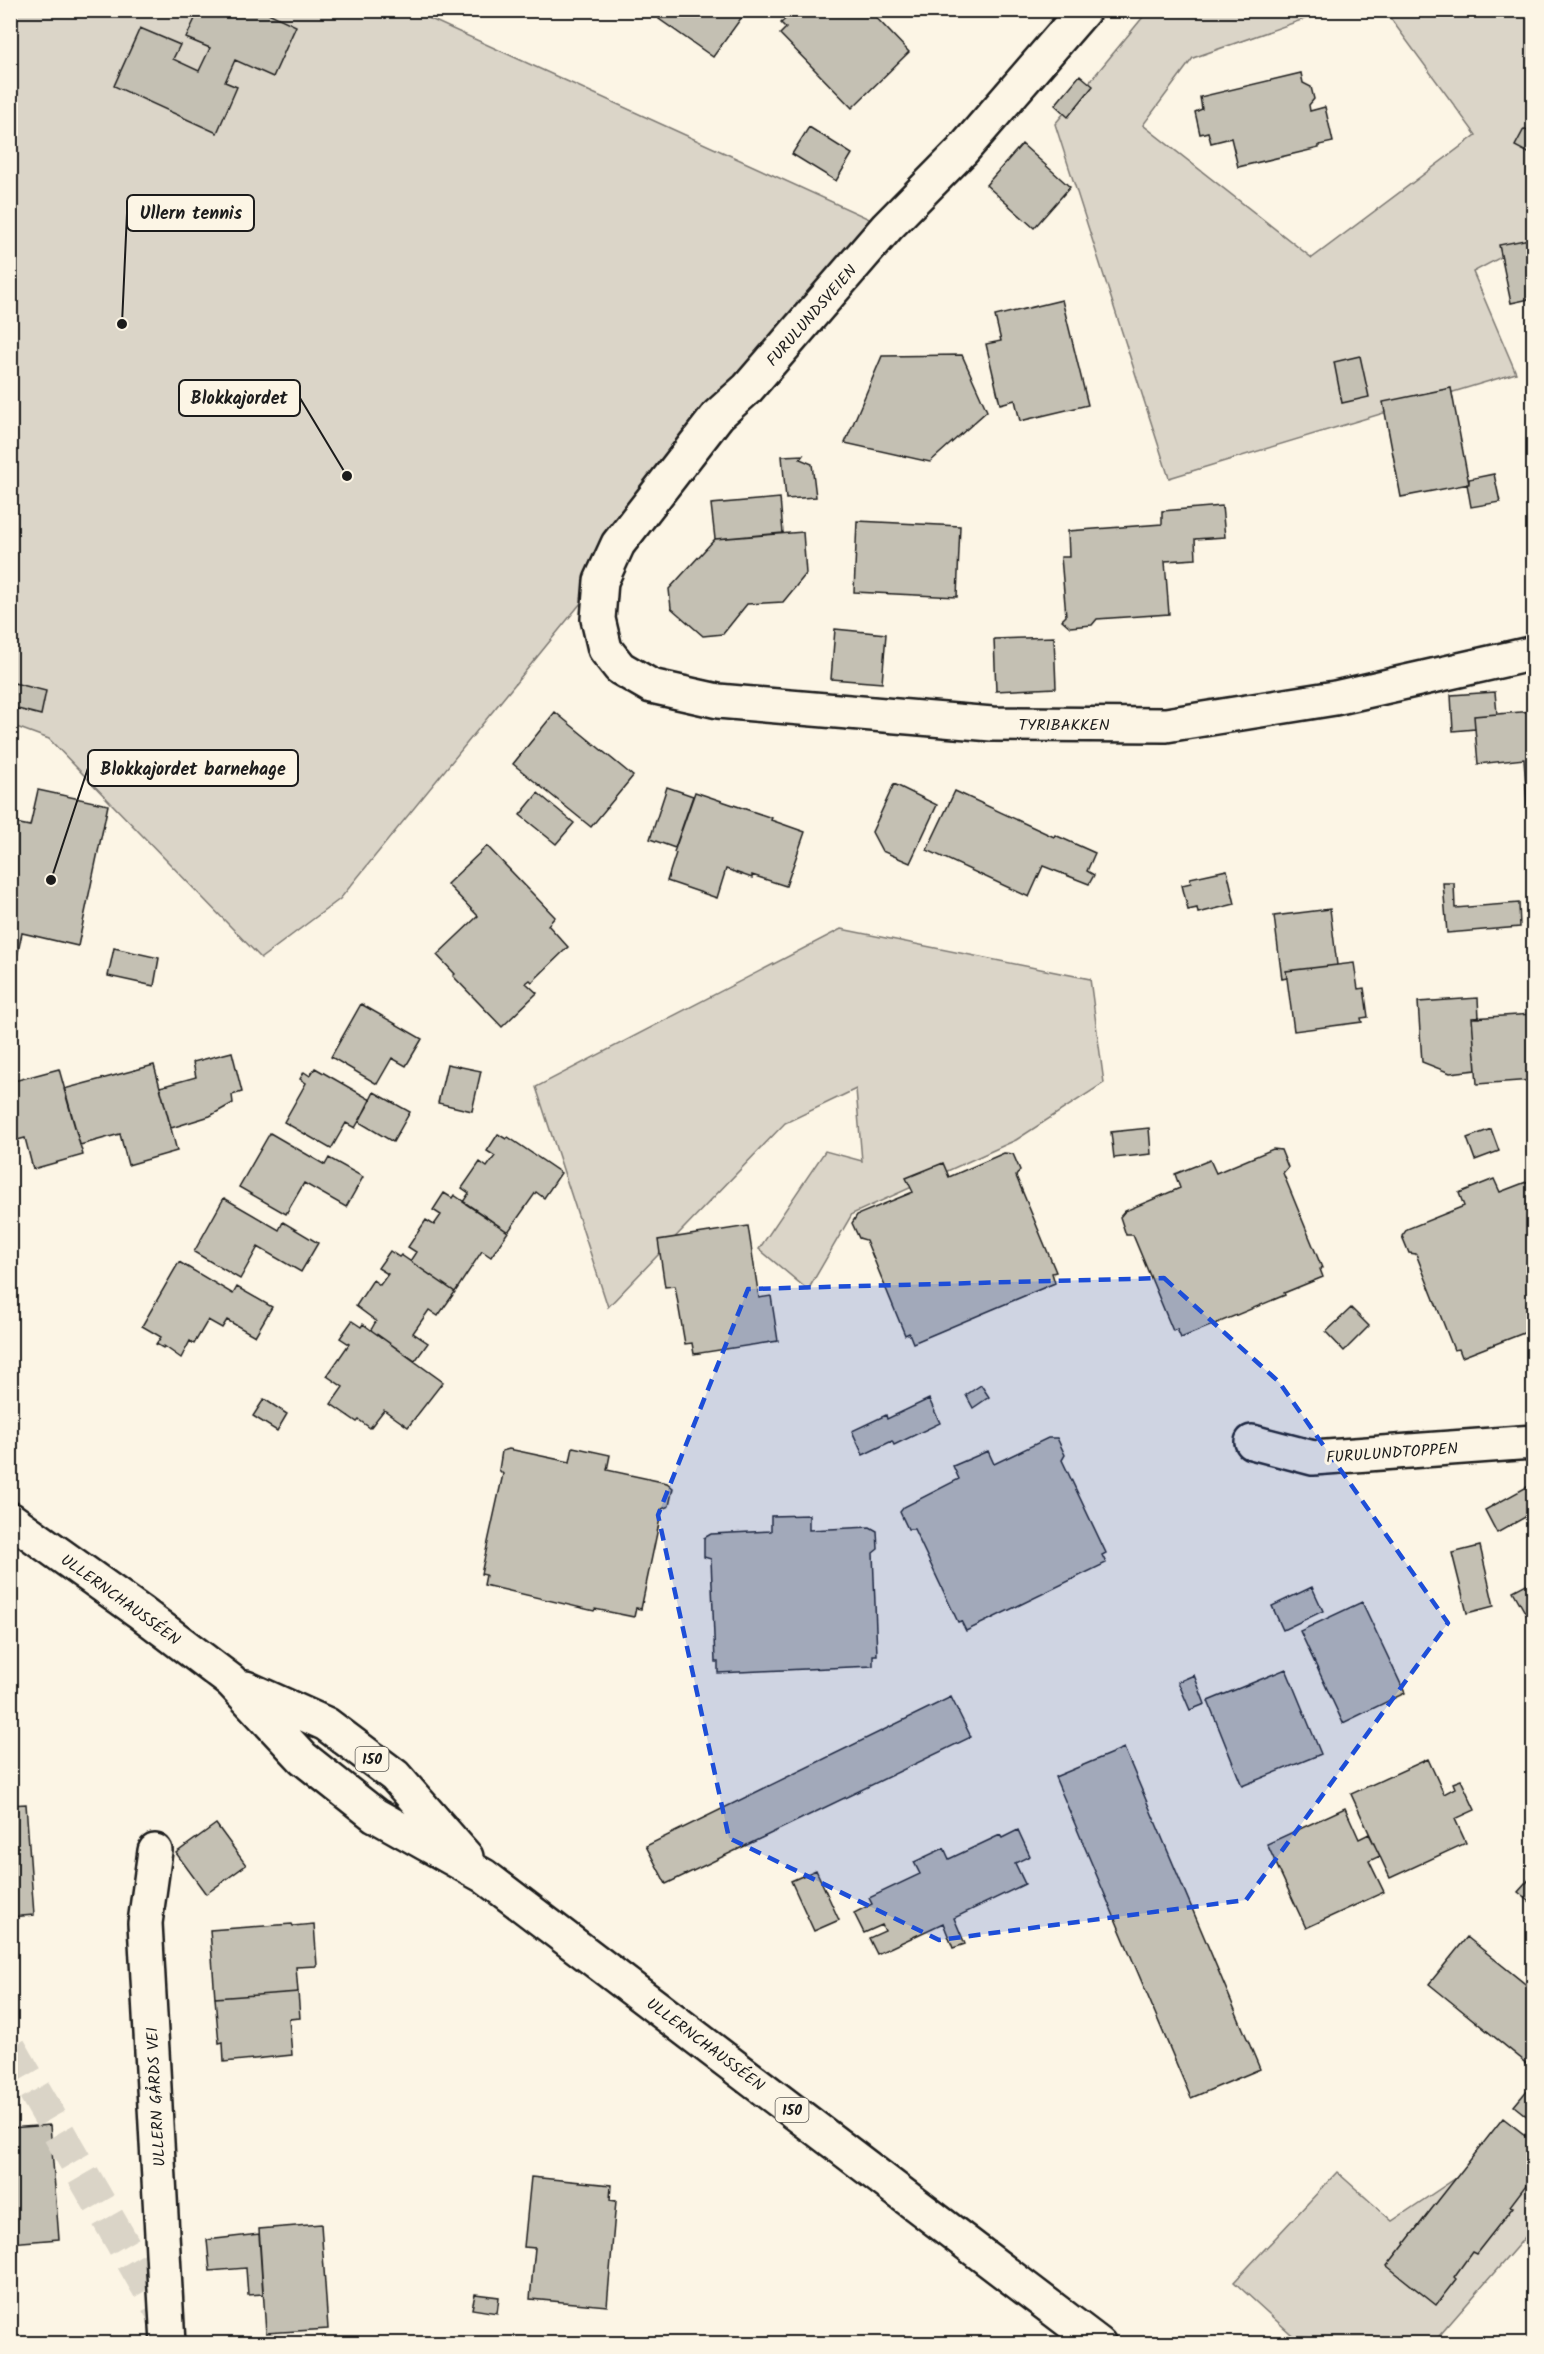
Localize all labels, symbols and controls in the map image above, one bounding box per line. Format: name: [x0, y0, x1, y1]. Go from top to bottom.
callout: Ullern tennis: [127, 195, 254, 231]
text: Ullern tennis: [140, 200, 243, 229]
street label: FURULUNDSVEIEN: [761, 259, 864, 372]
callout: Blokkajordet: [179, 380, 300, 416]
text: Blokkajordet: [190, 385, 288, 414]
street label: TYRIBAKKEN: [1018, 713, 1110, 738]
callout: Blokkajordet barnehage: [88, 750, 298, 786]
text: Blokkajordet barnehage: [100, 756, 286, 785]
street label: FURULUNDTOPPEN: [1325, 1436, 1459, 1471]
street label: ULLERNCHAUSSÉEN: [55, 1548, 185, 1652]
road number: 150: [356, 1747, 388, 1771]
street label: ULLERNCHAUSSÉEN: [641, 1992, 770, 2098]
street label: ULLERN GÅRDS VEI: [140, 2026, 173, 2167]
road number: 150: [776, 2098, 808, 2122]

